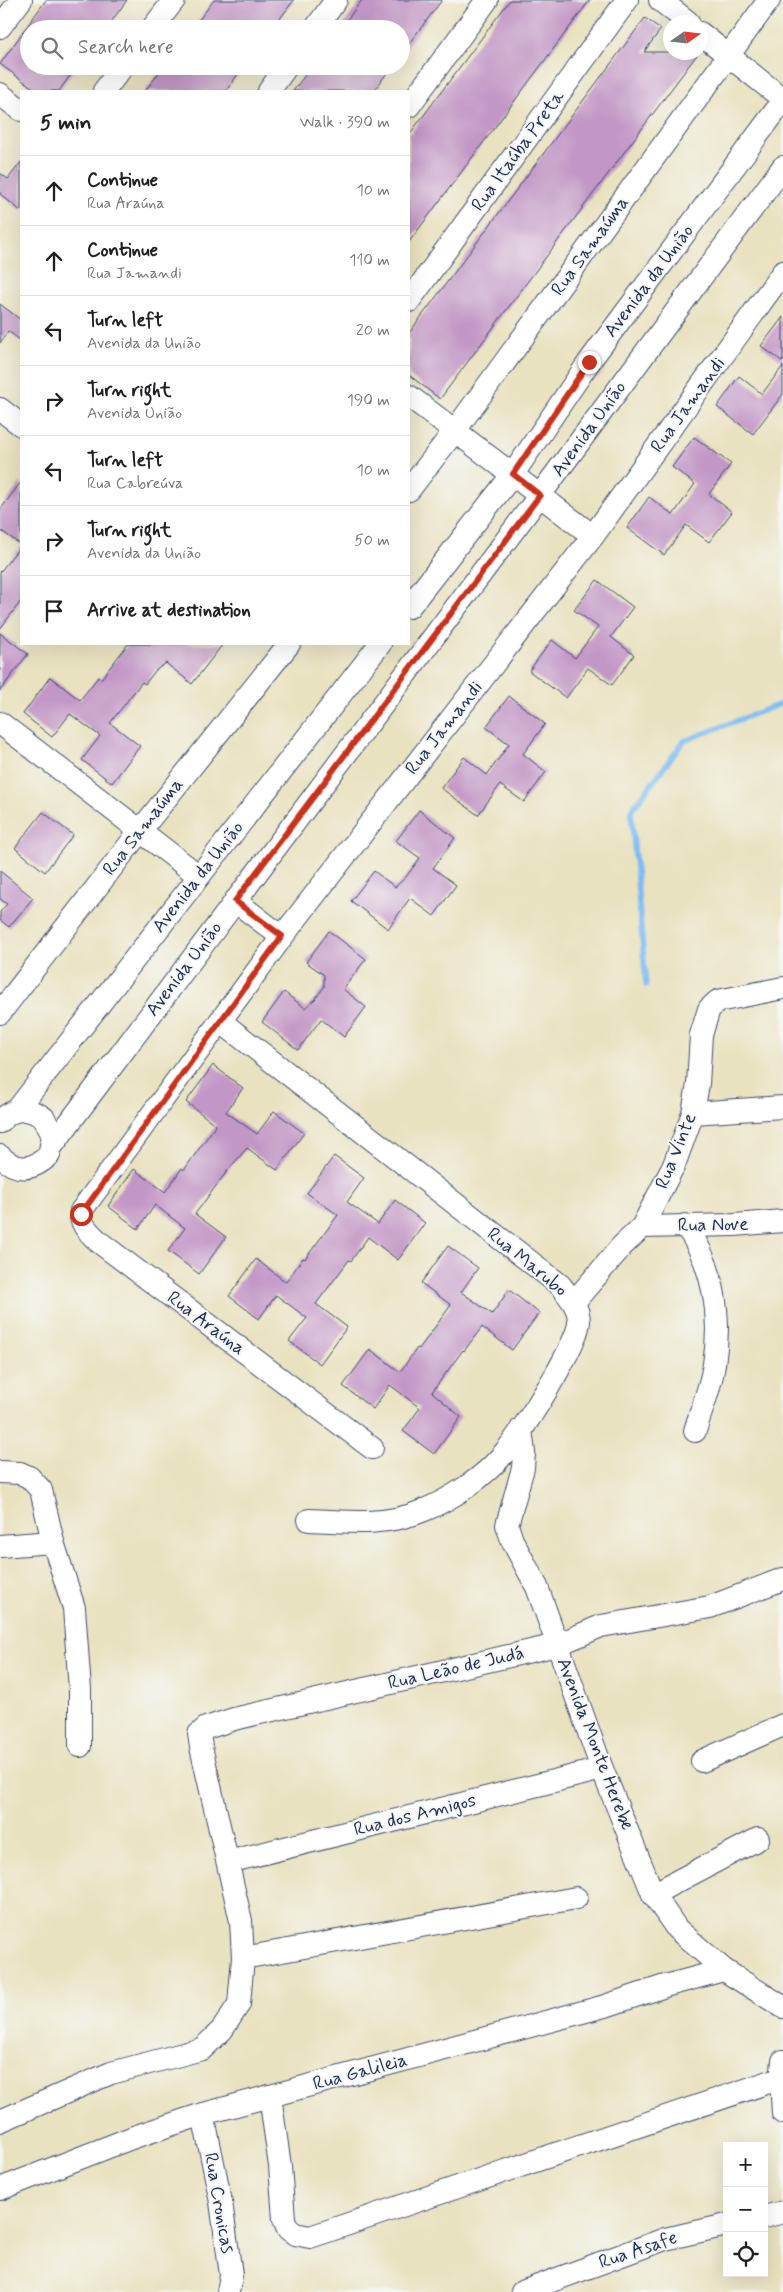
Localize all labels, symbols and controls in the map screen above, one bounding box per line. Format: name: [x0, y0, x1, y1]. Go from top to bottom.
north arrow: [663, 15, 708, 60]
search box: [20, 20, 410, 75]
icon: search: [38, 34, 66, 62]
text: Search here: [78, 35, 174, 60]
street label: Rua Itaúba Preta: [466, 85, 571, 216]
text: 5 min: [40, 109, 92, 137]
text: Walk · 390 m: [300, 112, 390, 133]
text: Continue: [87, 168, 158, 193]
icon: ahead: [40, 177, 68, 205]
text: 10 m: [357, 180, 390, 201]
street label: Rua Samaúma: [545, 191, 635, 301]
text: Rua Araúna: [87, 193, 165, 214]
street label: Avenida da União: [598, 219, 700, 343]
text: Continue: [87, 238, 158, 263]
icon: ahead: [40, 247, 68, 275]
text: 110 m: [349, 250, 390, 271]
text: Rua Jamandi: [87, 263, 182, 284]
text: Turn left: [87, 308, 163, 333]
icon: left: [40, 317, 68, 345]
text: 20 m: [356, 320, 390, 341]
text: Avenida da União: [87, 333, 201, 354]
route end: [578, 351, 601, 374]
street label: Rua Jamandi: [645, 352, 731, 458]
street label: Avenida União: [546, 376, 632, 482]
text: Turn right: [87, 378, 171, 403]
icon: right: [40, 387, 68, 415]
text: 190 m: [347, 390, 390, 411]
text: Avenida União: [87, 403, 182, 424]
text: Turn left: [87, 448, 163, 473]
icon: left: [40, 457, 68, 485]
text: 10 m: [357, 460, 390, 481]
text: Rua Cabreúva: [87, 473, 183, 494]
text: Turn right: [87, 518, 171, 543]
icon: right: [40, 527, 68, 555]
text: 50 m: [354, 530, 390, 551]
text: Avenida da União: [87, 543, 201, 564]
icon: arrive: [40, 597, 68, 625]
text: Arrive at destination: [87, 598, 251, 623]
street label: Rua Jamandi: [400, 676, 488, 780]
street label: Rua Samaúma: [97, 773, 189, 881]
street label: Avenida da União: [146, 816, 250, 938]
street label: Avenida União: [140, 916, 228, 1022]
street label: Rua Vinte: [650, 1109, 702, 1193]
route start: [70, 1203, 93, 1226]
street label: Rua Nove: [677, 1212, 749, 1238]
street label: Rua Marubo: [481, 1222, 573, 1302]
street label: Rua Araúna: [162, 1285, 250, 1361]
street label: Rua Leão de Judá: [385, 1640, 527, 1696]
street label: Avenida Monte Herebe: [551, 1654, 639, 1834]
street label: Rua dos Amigos: [351, 1788, 479, 1843]
street label: Rua Galileia: [310, 2047, 410, 2097]
map controls: [723, 2142, 768, 2277]
button: +: [723, 2142, 768, 2187]
street label: Rua Cronicas: [198, 2151, 240, 2255]
button: −: [723, 2187, 768, 2232]
street label: Rua Asafe: [595, 2225, 681, 2275]
button: locate: [723, 2232, 768, 2277]

